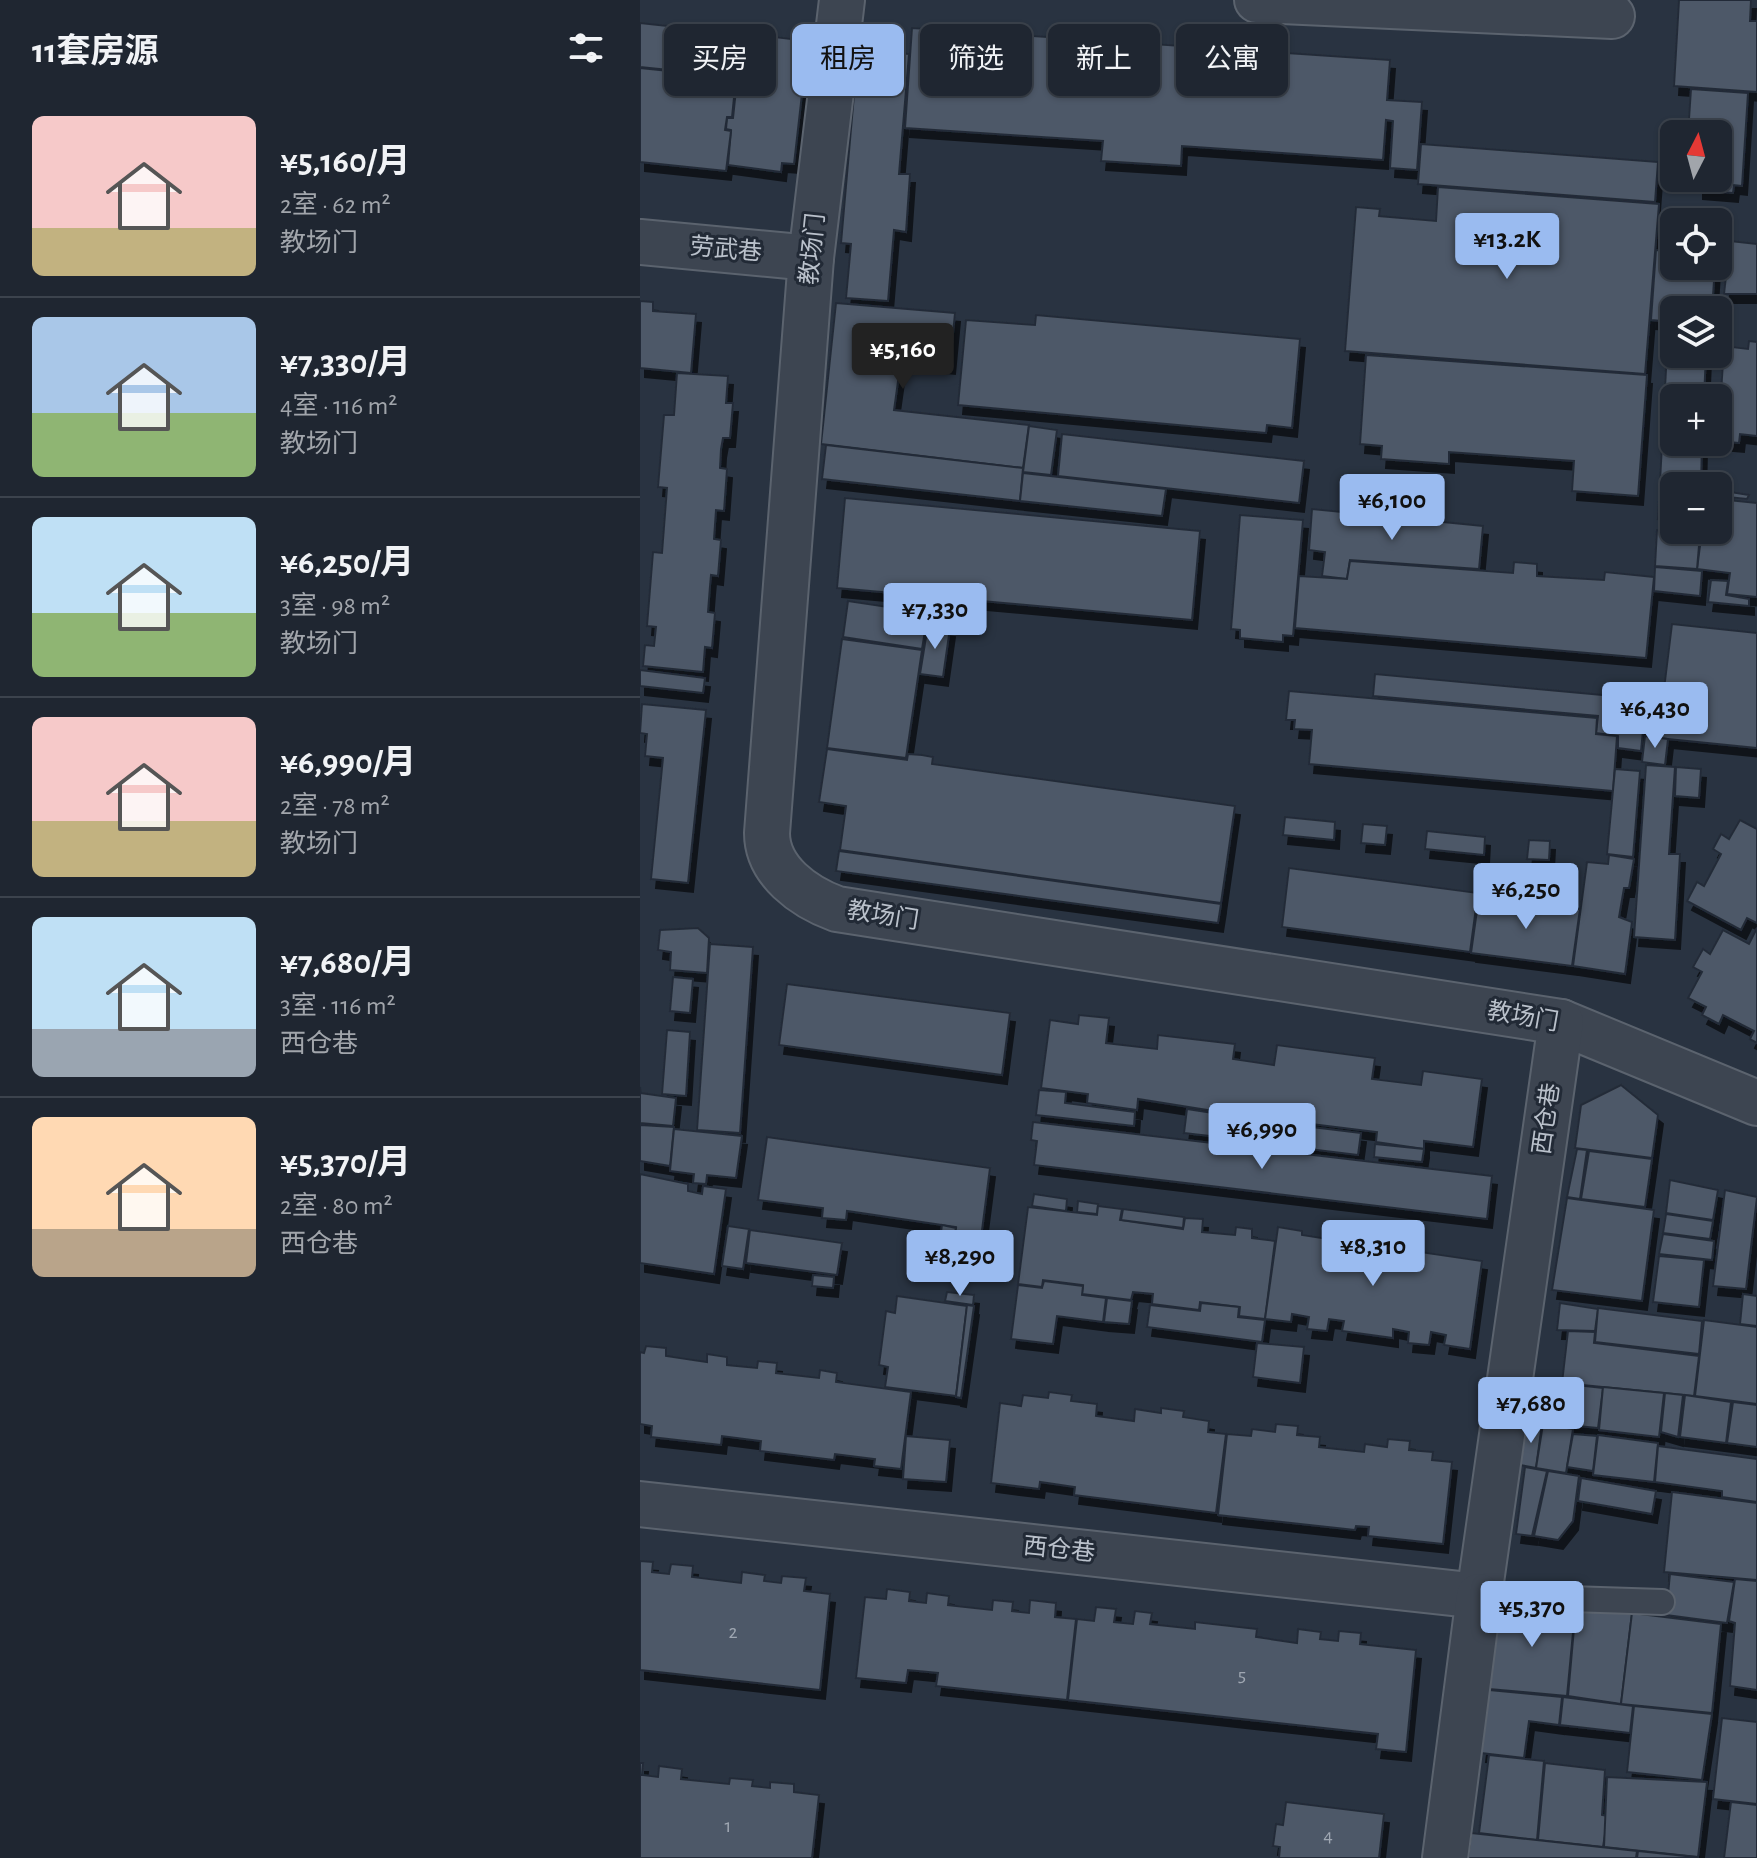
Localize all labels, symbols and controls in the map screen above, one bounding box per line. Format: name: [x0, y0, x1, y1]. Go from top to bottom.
chip: 买房: [664, 24, 776, 96]
chip: 租房: [792, 24, 904, 96]
chip: 筛选: [920, 24, 1032, 96]
chip: 新上: [1048, 24, 1160, 96]
chip: 公寓: [1176, 24, 1288, 96]
icon: filters: [564, 26, 608, 70]
text: 11套房源: [32, 35, 158, 69]
north arrow: [1660, 120, 1732, 192]
map controls: [1660, 120, 1732, 544]
text: ¥5,160/月: [280, 145, 410, 179]
icon: home: [96, 148, 192, 244]
text: 2室 · 62 m²: [280, 192, 391, 218]
button: locate: [1660, 208, 1732, 280]
street label: 教场门: [795, 212, 829, 286]
pin: ¥13.2K: [1442, 213, 1572, 281]
text: ¥13.2K: [1473, 226, 1541, 252]
text: 教场门: [280, 230, 358, 256]
street label: 劳武巷: [689, 233, 763, 265]
button: layers: [1660, 296, 1732, 368]
pin: ¥5,160: [838, 323, 968, 391]
text: ¥5,160: [870, 336, 936, 362]
text: ¥7,330/月: [280, 346, 411, 380]
icon: home: [96, 349, 192, 445]
button: +: [1660, 384, 1732, 456]
text: 4室 · 116 m²: [280, 393, 397, 419]
text: 教场门: [280, 431, 358, 457]
button: −: [1660, 472, 1732, 544]
pin: ¥6,100: [1327, 474, 1457, 542]
text: ¥6,100: [1358, 487, 1426, 513]
text: ¥6,250/月: [280, 546, 414, 580]
icon: home: [96, 549, 192, 645]
pin: ¥7,330: [870, 583, 1000, 651]
text: 3室 · 98 m²: [280, 593, 390, 619]
text: ¥7,330: [902, 596, 968, 622]
text: 教场门: [280, 631, 358, 657]
pin: ¥6,430: [1590, 682, 1720, 750]
text: ¥6,430: [1620, 695, 1690, 721]
text: ¥6,990/月: [280, 746, 416, 780]
icon: home: [96, 749, 192, 845]
text: 2室 · 78 m²: [280, 793, 390, 819]
text: 教场门: [280, 831, 358, 857]
pin: ¥6,250: [1461, 863, 1591, 931]
text: ¥6,250: [1491, 876, 1561, 902]
street label: 教场门: [846, 897, 921, 933]
text: ¥7,680/月: [280, 946, 415, 980]
icon: home: [96, 949, 192, 1045]
text: 3室 · 116 m²: [280, 993, 396, 1019]
street label: 教场门: [1485, 997, 1561, 1035]
text: 西仓巷: [280, 1031, 358, 1057]
street label: 西仓巷: [1528, 1081, 1564, 1156]
pin: ¥6,990: [1197, 1103, 1327, 1171]
text: ¥6,990: [1227, 1116, 1297, 1142]
text: ¥5,370/月: [280, 1146, 411, 1180]
icon: home: [96, 1149, 192, 1245]
text: 2室 · 80 m²: [280, 1193, 393, 1219]
pin: ¥8,310: [1308, 1220, 1438, 1288]
pin: ¥8,290: [895, 1230, 1025, 1298]
text: 西仓巷: [280, 1231, 358, 1257]
text: ¥8,310: [1340, 1233, 1406, 1259]
text: ¥8,290: [925, 1243, 995, 1269]
pin: ¥7,680: [1466, 1377, 1596, 1445]
text: ¥7,680: [1496, 1390, 1566, 1416]
street label: 西仓巷: [1022, 1532, 1096, 1566]
pin: ¥5,370: [1467, 1581, 1597, 1649]
text: ¥5,370: [1499, 1594, 1565, 1620]
house number: 2: [728, 1622, 738, 1642]
house number: 5: [1238, 1665, 1246, 1685]
house number: 1: [725, 1816, 731, 1836]
house number: 4: [1323, 1826, 1333, 1846]

